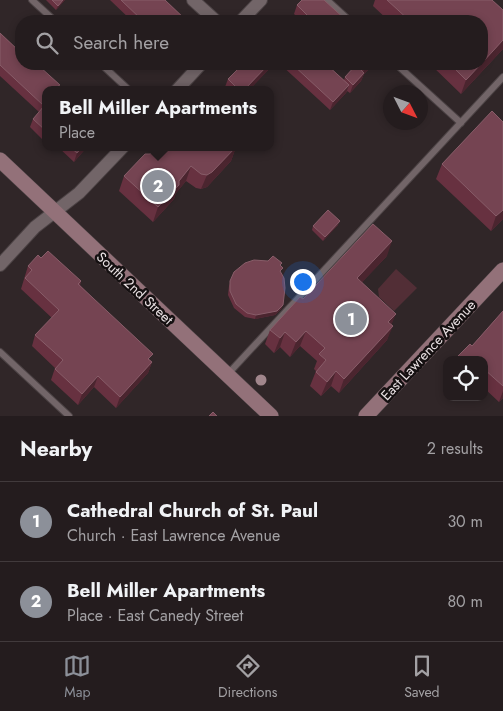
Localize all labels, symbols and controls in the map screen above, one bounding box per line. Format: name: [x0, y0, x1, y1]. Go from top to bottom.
search box: [15, 15, 488, 70]
icon: search: [33, 29, 61, 57]
text: Search here: [73, 29, 169, 56]
north arrow: [383, 85, 428, 130]
popup: [42, 86, 274, 151]
text: Bell Miller Apartments: [59, 94, 257, 121]
text: Place: [59, 121, 95, 144]
pin: 2: [142, 167, 174, 205]
street label: South 2nd Street: [92, 247, 178, 329]
your location: [290, 269, 316, 295]
street label: East Lawrence Avenue: [376, 295, 480, 405]
pin: 1: [335, 300, 367, 338]
map controls: [443, 356, 488, 401]
button: locate: [443, 356, 488, 401]
text: Nearby: [20, 434, 92, 464]
text: 2 results: [427, 437, 483, 460]
text: Cathedral Church of St. Paul: [67, 497, 318, 524]
text: 1: [32, 510, 40, 533]
text: 30 m: [447, 510, 483, 533]
text: Church · East Lawrence Avenue: [67, 524, 280, 547]
text: Bell Miller Apartments: [67, 577, 265, 604]
text: 2: [31, 590, 41, 613]
text: 80 m: [447, 590, 483, 613]
text: Place · East Canedy Street: [67, 604, 243, 627]
tab: Map: [63, 652, 91, 702]
tab: Directions: [218, 652, 277, 702]
tab: Saved: [404, 652, 440, 702]

